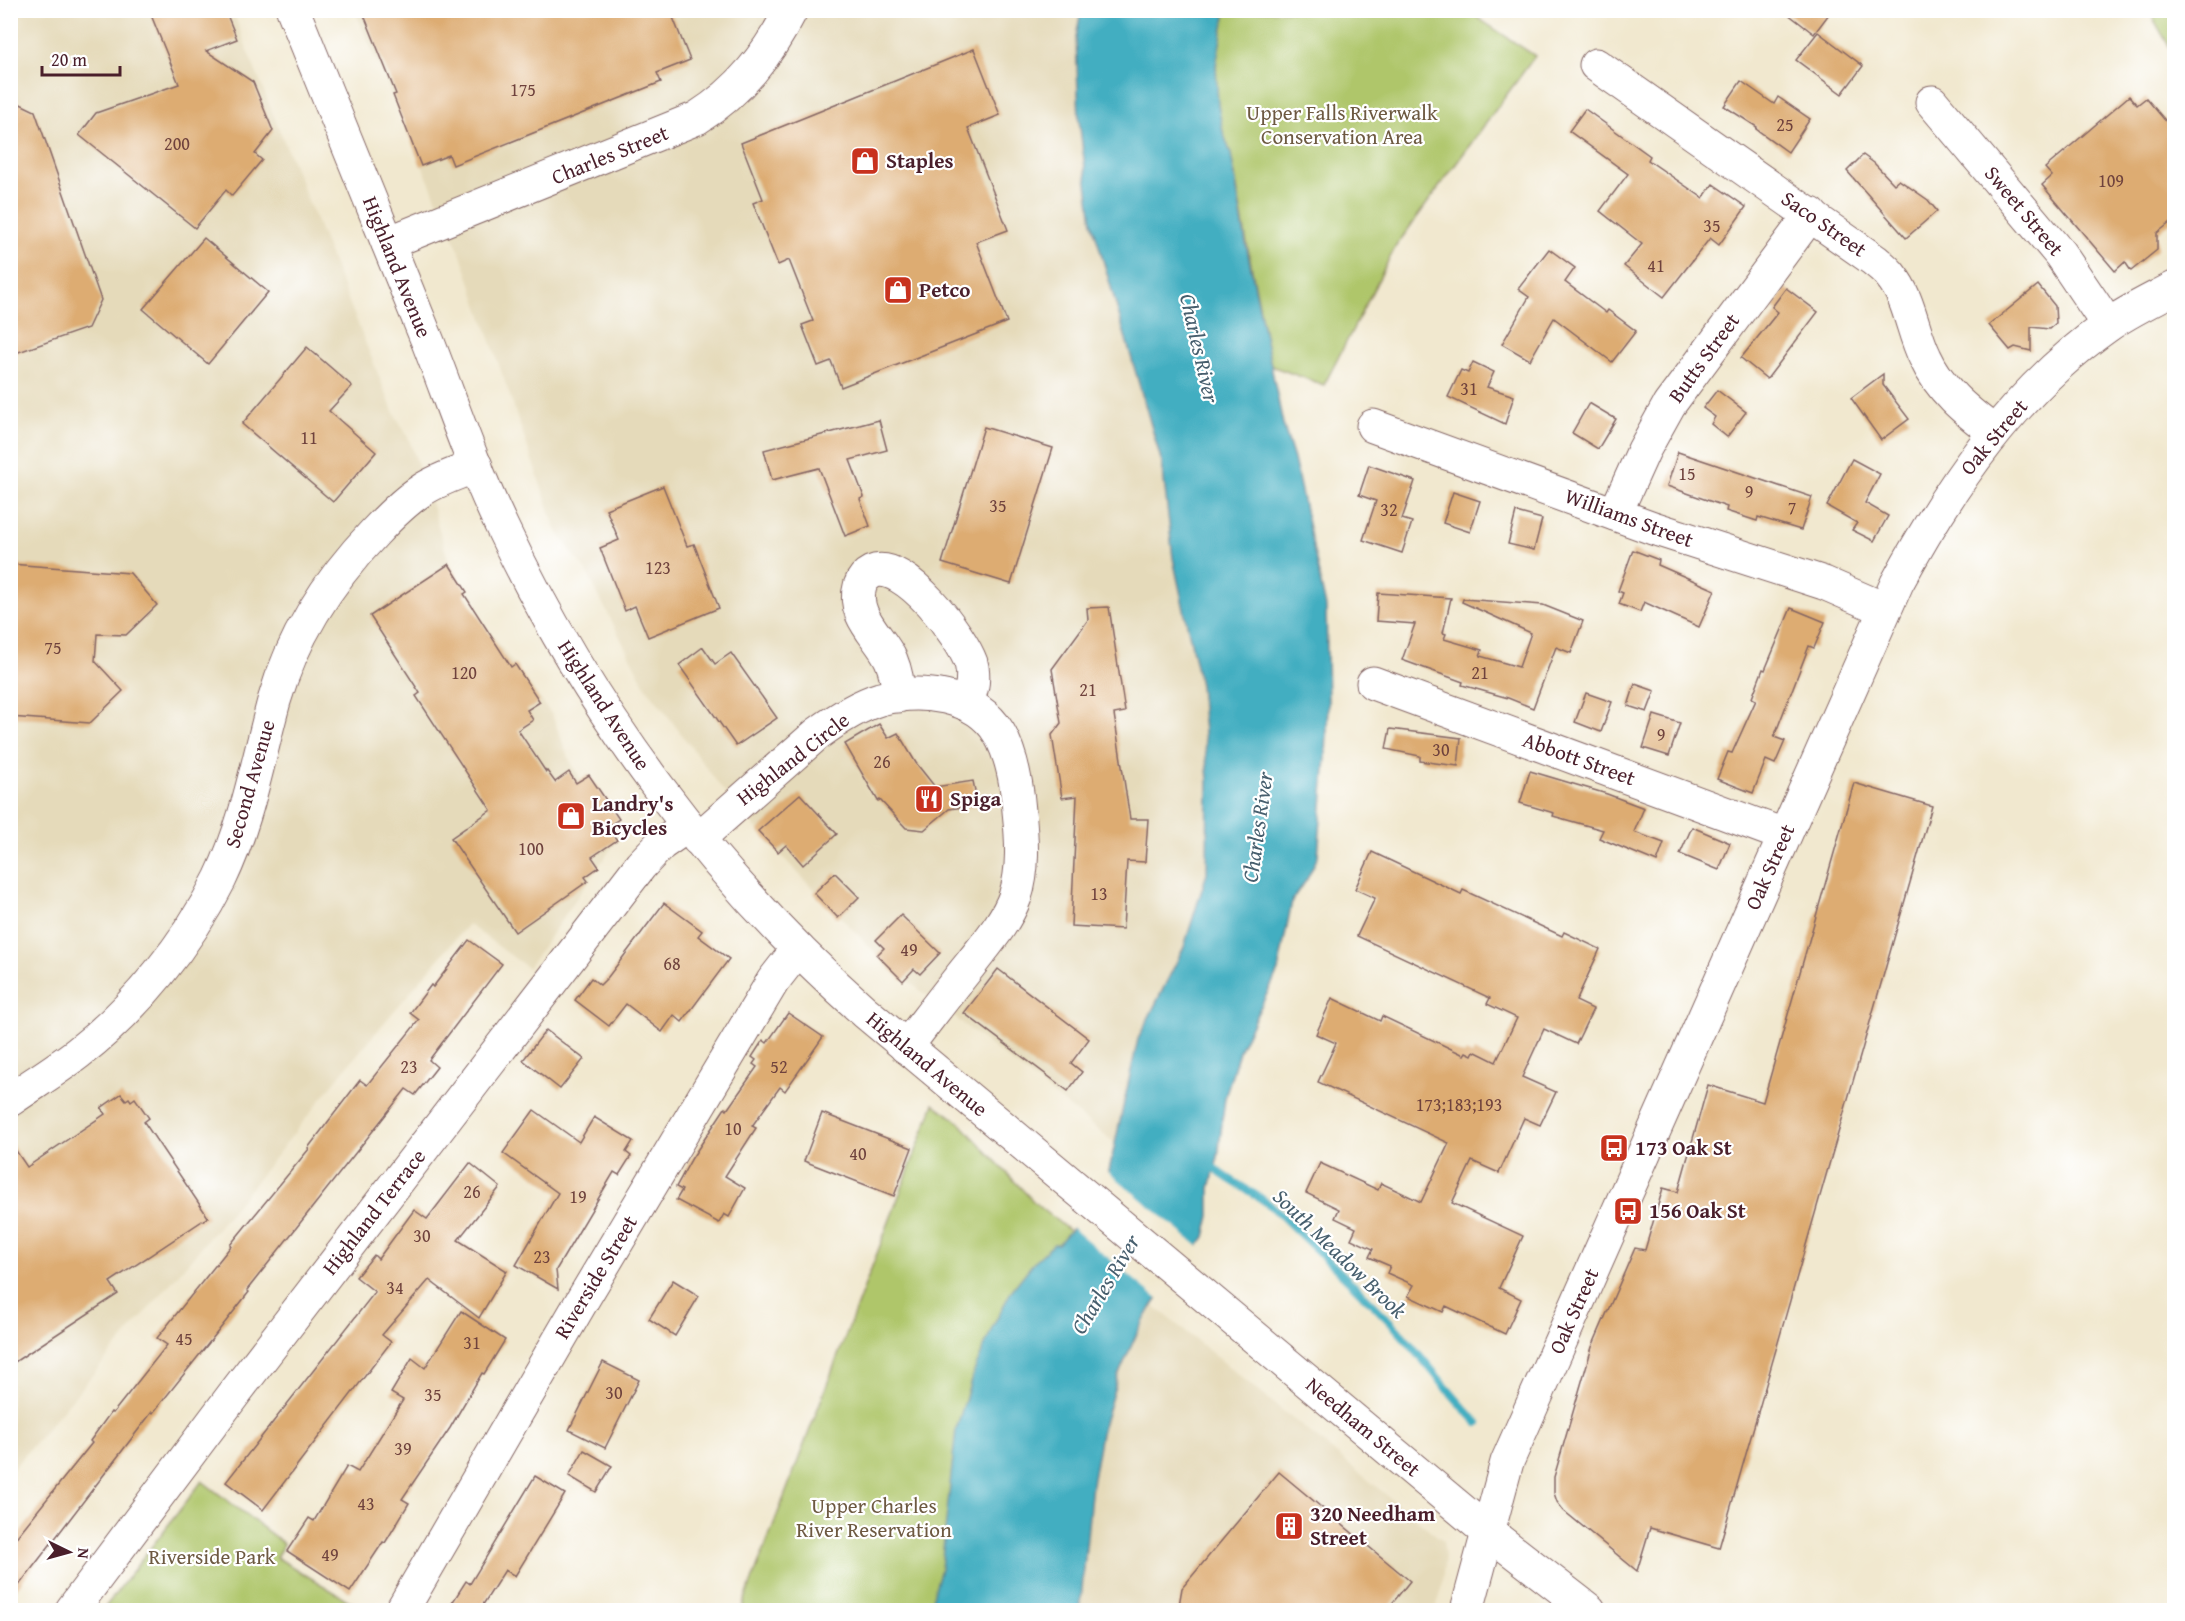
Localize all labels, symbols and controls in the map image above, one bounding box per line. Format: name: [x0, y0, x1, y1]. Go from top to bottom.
scale bar: [42, 39, 120, 77]
text: 20 m: [51, 46, 87, 73]
house number: 175: [510, 76, 536, 103]
park label: Upper Falls Riverwalk Conservation Area: [1246, 97, 1438, 152]
house number: 25: [1776, 111, 1794, 138]
street label: Charles Street: [547, 117, 673, 192]
house number: 200: [164, 130, 190, 157]
shop icon: Staples: [849, 145, 881, 177]
place label: Staples: [886, 145, 954, 176]
street label: Sweet Street: [1977, 159, 2072, 263]
house number: 109: [2098, 167, 2124, 194]
street label: Saco Street: [1775, 183, 1874, 265]
street label: Highland Avenue: [355, 191, 440, 342]
house number: 35: [1703, 212, 1721, 239]
house number: 41: [1647, 252, 1665, 279]
shop icon: Petco: [882, 274, 914, 306]
place label: Petco: [919, 274, 970, 305]
water label: Charles River: [1172, 290, 1228, 407]
street label: Butts Street: [1660, 306, 1747, 409]
house number: 31: [1460, 375, 1478, 402]
street label: Oak Street: [1952, 391, 2035, 482]
house number: 11: [300, 424, 318, 451]
house number: 15: [1678, 460, 1696, 487]
house number: 9: [1745, 478, 1753, 505]
street label: Williams Street: [1561, 480, 1698, 555]
house number: 35: [989, 492, 1007, 519]
house number: 7: [1788, 494, 1796, 521]
house number: 32: [1380, 496, 1398, 523]
house number: 123: [645, 554, 671, 581]
street label: Highland Avenue: [551, 633, 658, 776]
house number: 75: [44, 634, 62, 661]
house number: 120: [451, 659, 477, 686]
house number: 21: [1471, 659, 1489, 686]
house number: 21: [1079, 676, 1097, 703]
street label: Highland Circle: [730, 704, 856, 813]
street label: Second Avenue: [216, 716, 283, 852]
house number: 9: [1657, 721, 1665, 748]
street label: Abbott Street: [1519, 724, 1640, 793]
house number: 30: [1432, 736, 1450, 763]
house number: 26: [873, 748, 891, 775]
water label: Charles River: [1233, 769, 1281, 884]
restaurant icon: Spiga: [913, 783, 945, 815]
place label: Spiga: [950, 783, 1002, 814]
place label: Landry's Bicycles: [592, 788, 673, 843]
shop icon: Landry's Bicycles: [555, 800, 587, 832]
street label: Oak Street: [1737, 818, 1802, 915]
house number: 100: [518, 835, 544, 862]
house number: 13: [1090, 880, 1108, 907]
house number: 49: [900, 936, 918, 963]
house number: 68: [663, 950, 681, 977]
street label: Highland Avenue: [860, 1004, 995, 1124]
house number: 23: [400, 1053, 418, 1080]
house number: 52: [770, 1053, 788, 1080]
house number: 173;183;193: [1416, 1091, 1502, 1118]
house number: 10: [724, 1115, 742, 1142]
bus stop icon: 173 Oak St: [1598, 1132, 1630, 1164]
place label: 173 Oak St: [1635, 1132, 1732, 1163]
house number: 40: [849, 1140, 867, 1167]
street label: Highland Terrace: [314, 1142, 433, 1281]
house number: 26: [463, 1178, 481, 1205]
water label: South Meadow Brook: [1266, 1181, 1415, 1326]
house number: 19: [569, 1183, 587, 1210]
bus stop icon: 156 Oak St: [1612, 1195, 1644, 1227]
place label: 156 Oak St: [1649, 1195, 1746, 1226]
street label: Riverside Street: [546, 1208, 645, 1345]
house number: 30: [413, 1222, 431, 1249]
water label: Charles River: [1063, 1227, 1148, 1340]
house number: 23: [533, 1243, 551, 1270]
street label: Oak Street: [1541, 1262, 1606, 1359]
house number: 34: [386, 1274, 404, 1301]
house number: 45: [175, 1325, 193, 1352]
house number: 31: [463, 1329, 481, 1356]
street label: Needham Street: [1299, 1369, 1428, 1484]
house number: 30: [605, 1379, 623, 1406]
house number: 35: [424, 1381, 442, 1408]
house number: 39: [394, 1435, 412, 1462]
house number: 43: [357, 1490, 375, 1517]
park label: Upper Charles River Reservation: [796, 1490, 952, 1545]
place label: 320 Needham Street: [1310, 1498, 1435, 1553]
building icon: 320 Needham Street: [1273, 1510, 1305, 1542]
north arrow: [39, 1522, 99, 1582]
park label: Riverside Park: [149, 1541, 276, 1572]
house number: 49: [321, 1541, 339, 1568]
text: N: [71, 1547, 96, 1560]

